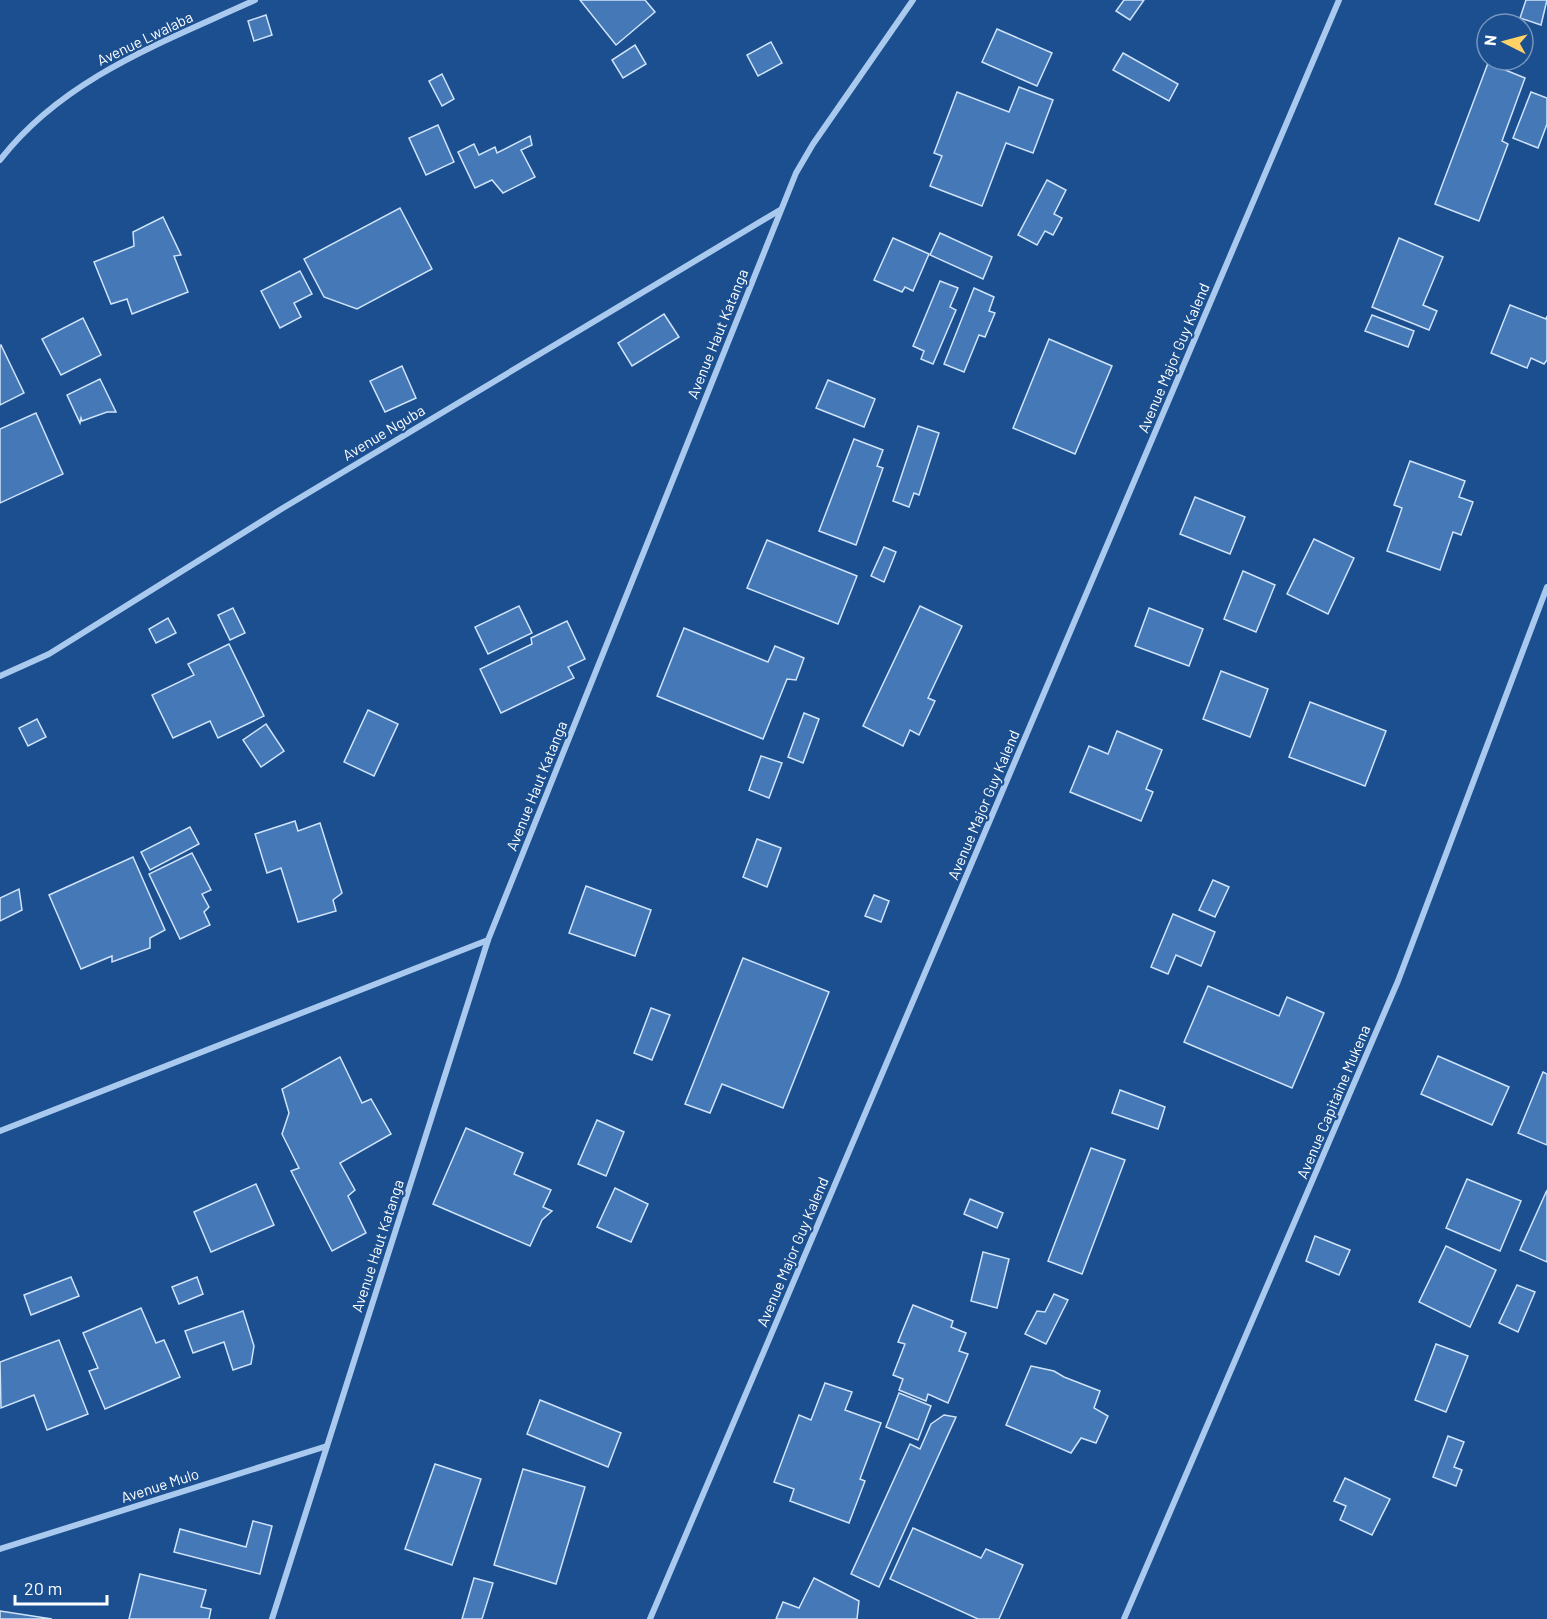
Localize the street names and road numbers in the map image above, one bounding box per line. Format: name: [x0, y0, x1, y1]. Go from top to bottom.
street label: Avenue Lwalaba: [94, 7, 195, 69]
street label: Avenue Haut Katanga: [683, 266, 751, 401]
street label: Avenue Major Guy Kalend: [1133, 280, 1213, 435]
street label: Avenue Nguba: [339, 401, 428, 464]
street label: Avenue Haut Katanga: [502, 718, 570, 853]
street label: Avenue Major Guy Kalend: [943, 727, 1023, 882]
street label: Avenue Capitaine Mukena: [1293, 1022, 1374, 1181]
street label: Avenue Major Guy Kalend: [752, 1174, 832, 1329]
street label: Avenue Haut Katanga: [347, 1177, 407, 1314]
street label: Avenue Mulo: [118, 1464, 201, 1506]

